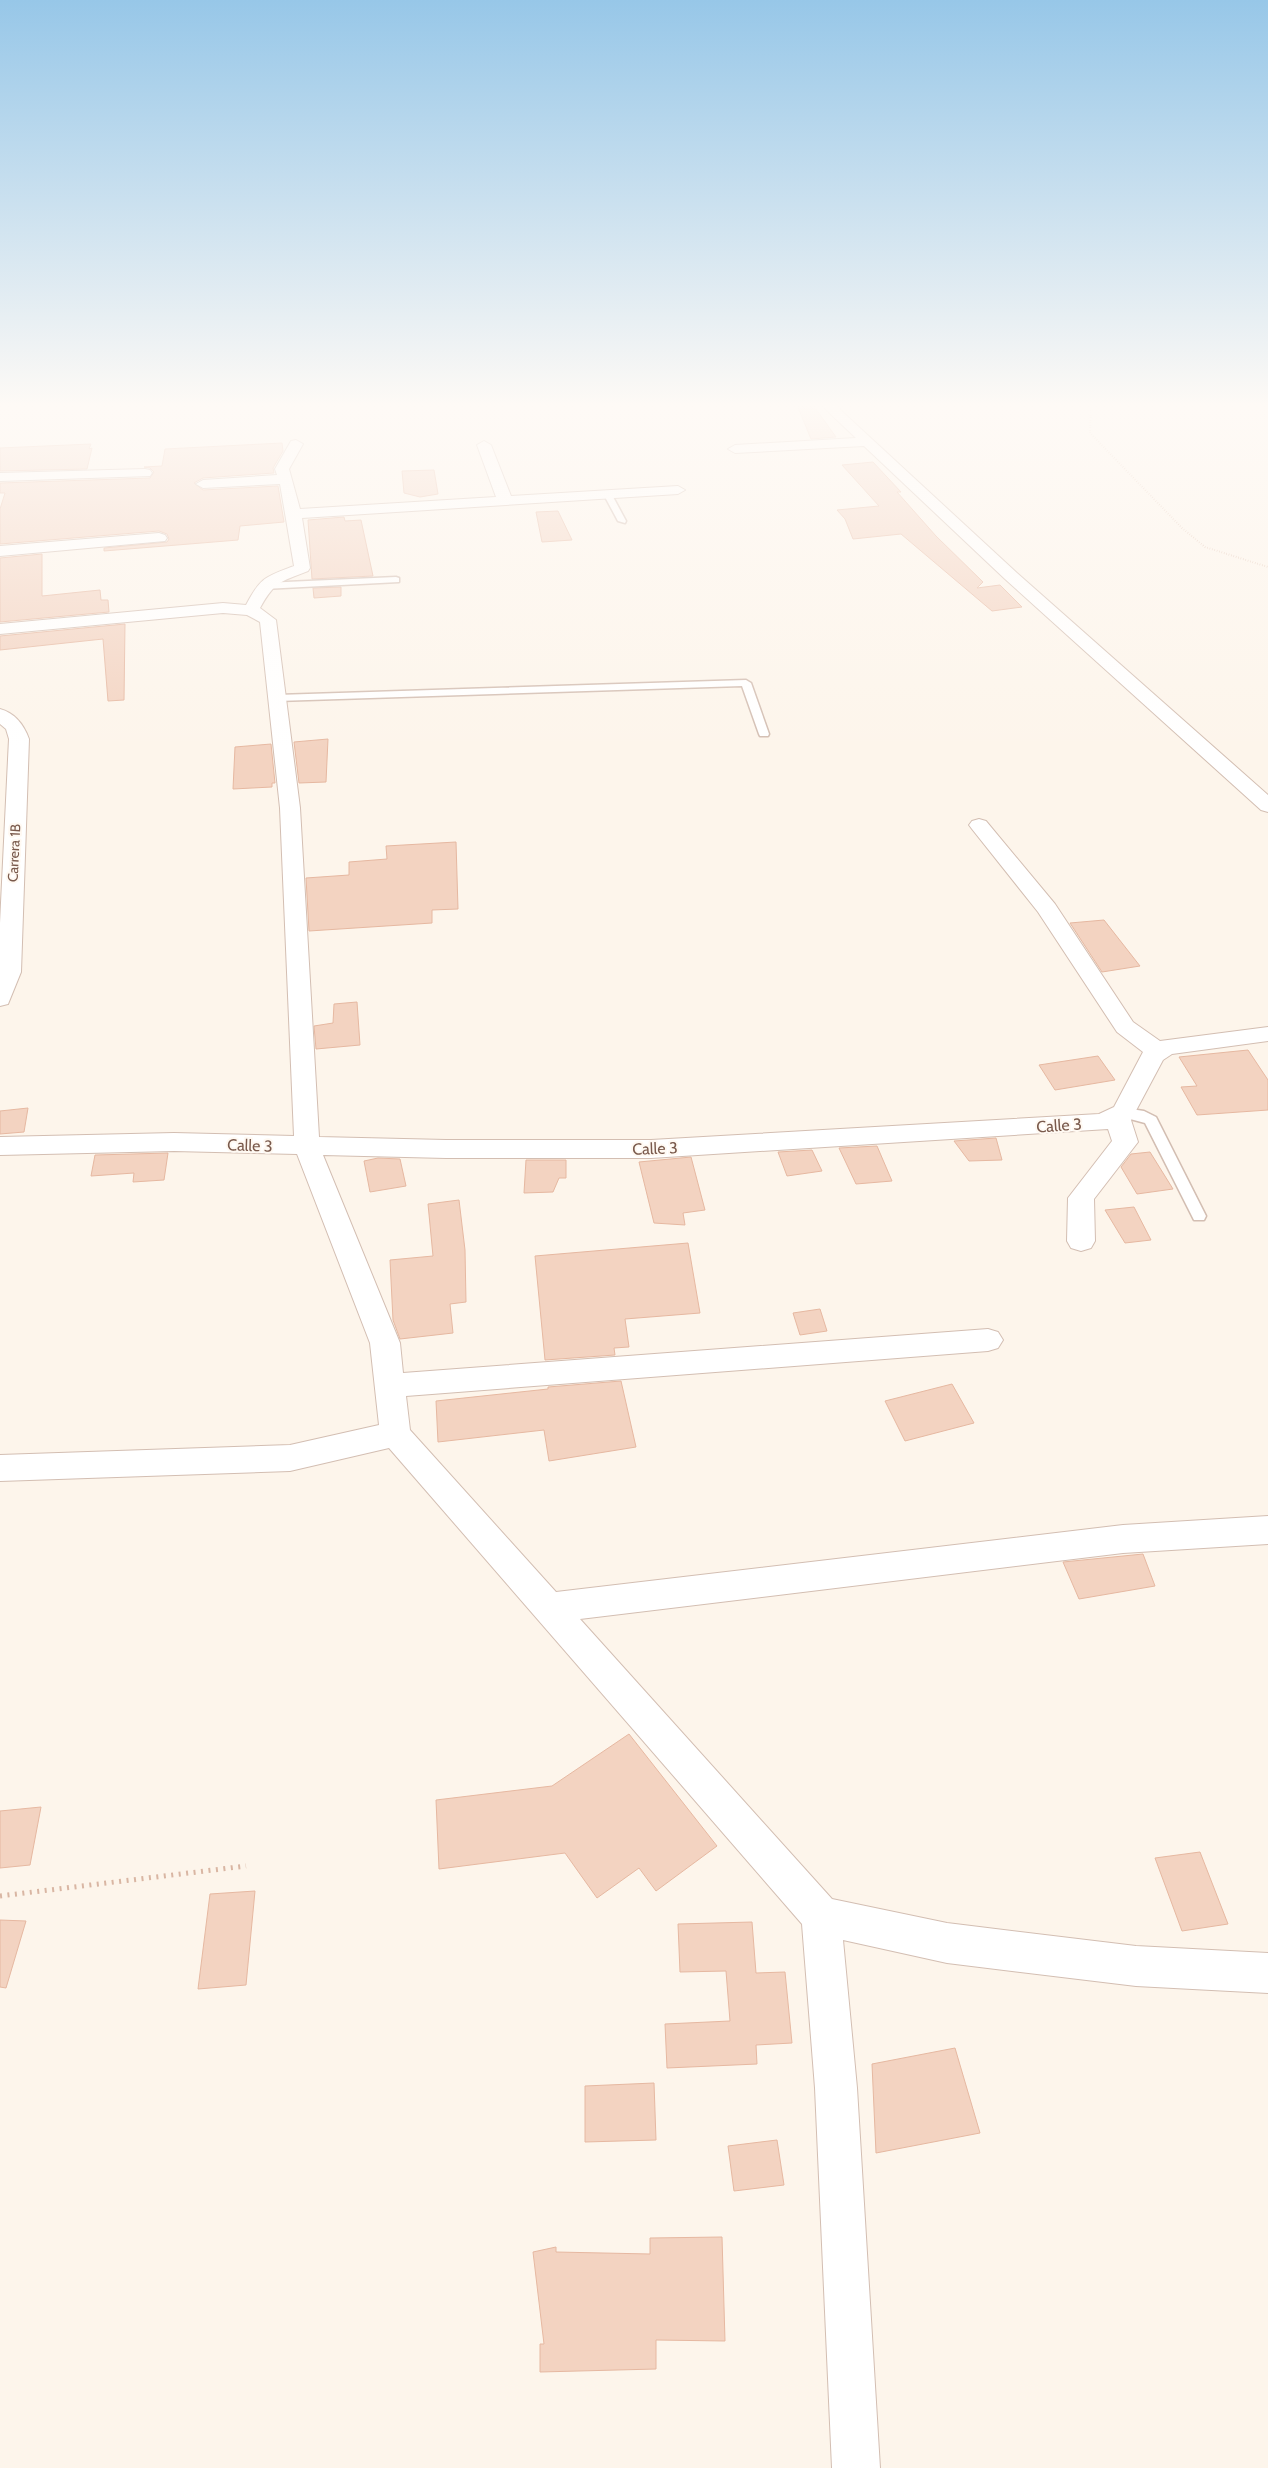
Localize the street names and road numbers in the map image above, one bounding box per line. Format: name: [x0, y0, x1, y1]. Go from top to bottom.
street label: Carrera 1B: [3, 823, 25, 883]
street label: Calle 3: [1036, 1114, 1082, 1137]
street label: Calle 3: [227, 1135, 273, 1156]
street label: Calle 3: [632, 1138, 678, 1159]

